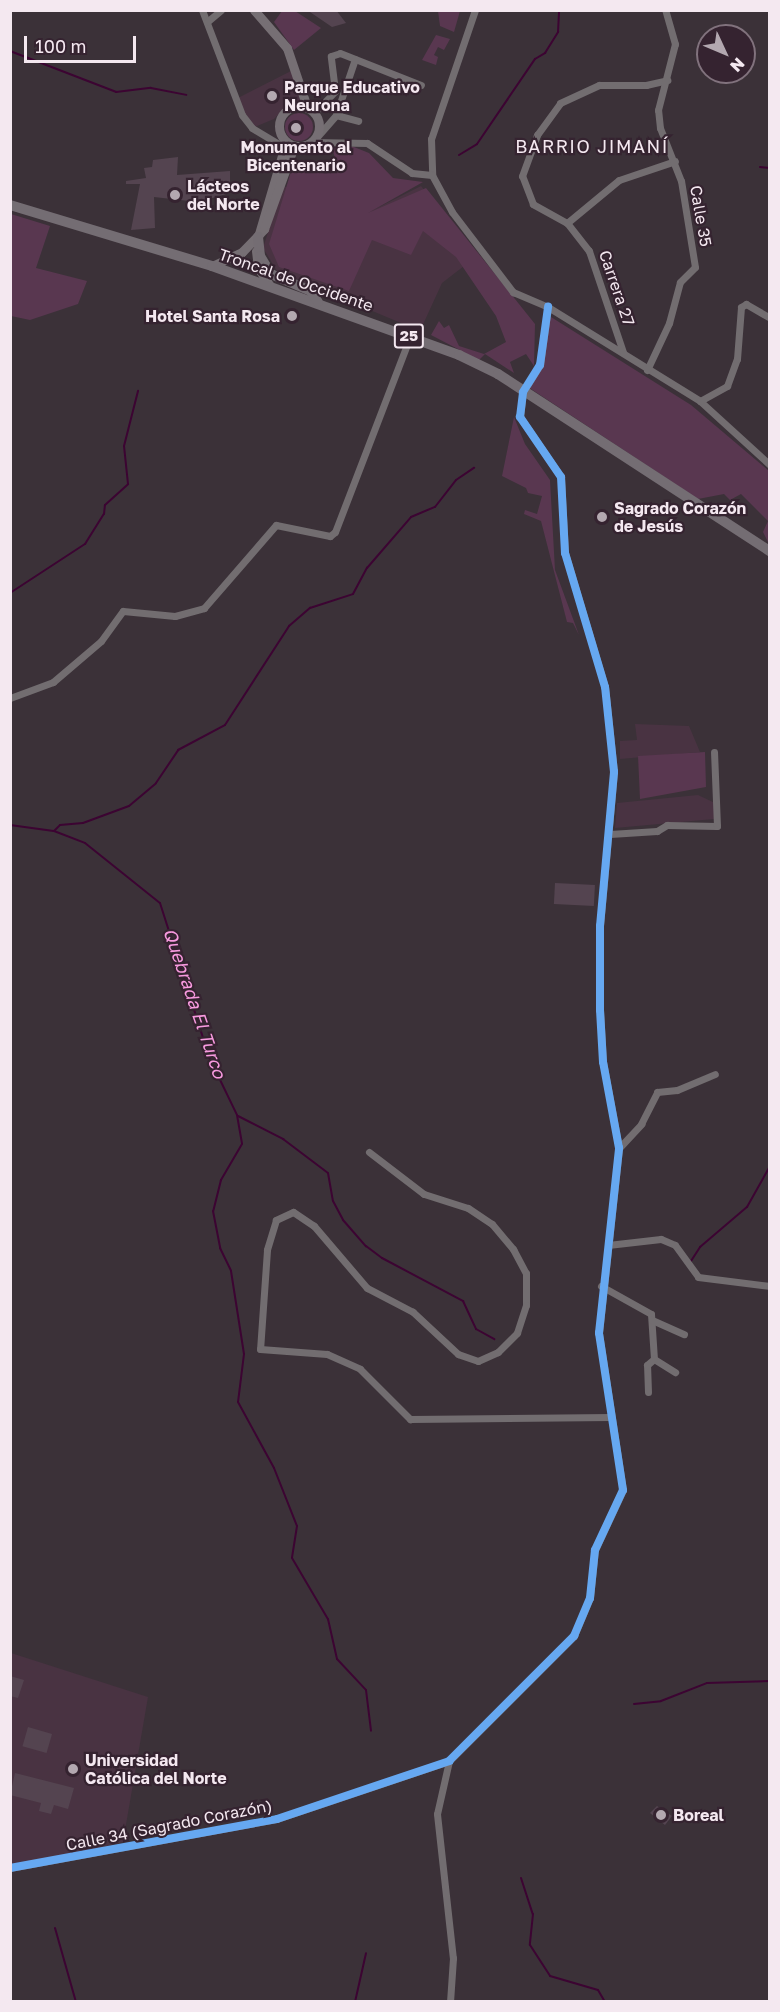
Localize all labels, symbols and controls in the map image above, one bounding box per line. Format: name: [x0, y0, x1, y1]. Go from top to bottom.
scale bar: [27, 24, 140, 62]
north arrow: [696, 24, 756, 84]
text: 100 m: [35, 35, 86, 57]
text: N: [726, 54, 749, 76]
place label: Parque Educativo Neurona: [284, 77, 420, 115]
marker: Parque Educativo Neurona: [265, 89, 279, 103]
marker: Monumento al Bicentenario: [289, 121, 303, 135]
district label: BARRIO JIMANÍ: [515, 135, 669, 157]
place label: Monumento al Bicentenario: [241, 137, 351, 175]
place label: Lácteos del Norte: [187, 176, 260, 214]
street label: Calle 35: [686, 184, 716, 248]
marker: Lácteos del Norte: [168, 188, 182, 202]
street label: Troncal de Occidente: [216, 245, 376, 315]
street label: Carrera 27: [595, 248, 639, 328]
place label: Hotel Santa Rosa: [145, 306, 280, 326]
marker: Hotel Santa Rosa: [285, 309, 299, 323]
road number: 25: [392, 324, 426, 348]
place label: Sagrado Corazón de Jesús: [614, 498, 746, 536]
marker: Sagrado Corazón de Jesús: [595, 510, 609, 524]
water label: Quebrada El Turco: [159, 925, 231, 1081]
place label: Universidad Católica del Norte: [85, 1750, 227, 1788]
marker: Universidad Católica del Norte: [66, 1762, 80, 1776]
street label: Calle 34 (Sagrado Corazón): [64, 1796, 274, 1854]
place label: Boreal: [673, 1805, 724, 1825]
marker: Boreal: [654, 1808, 668, 1822]

